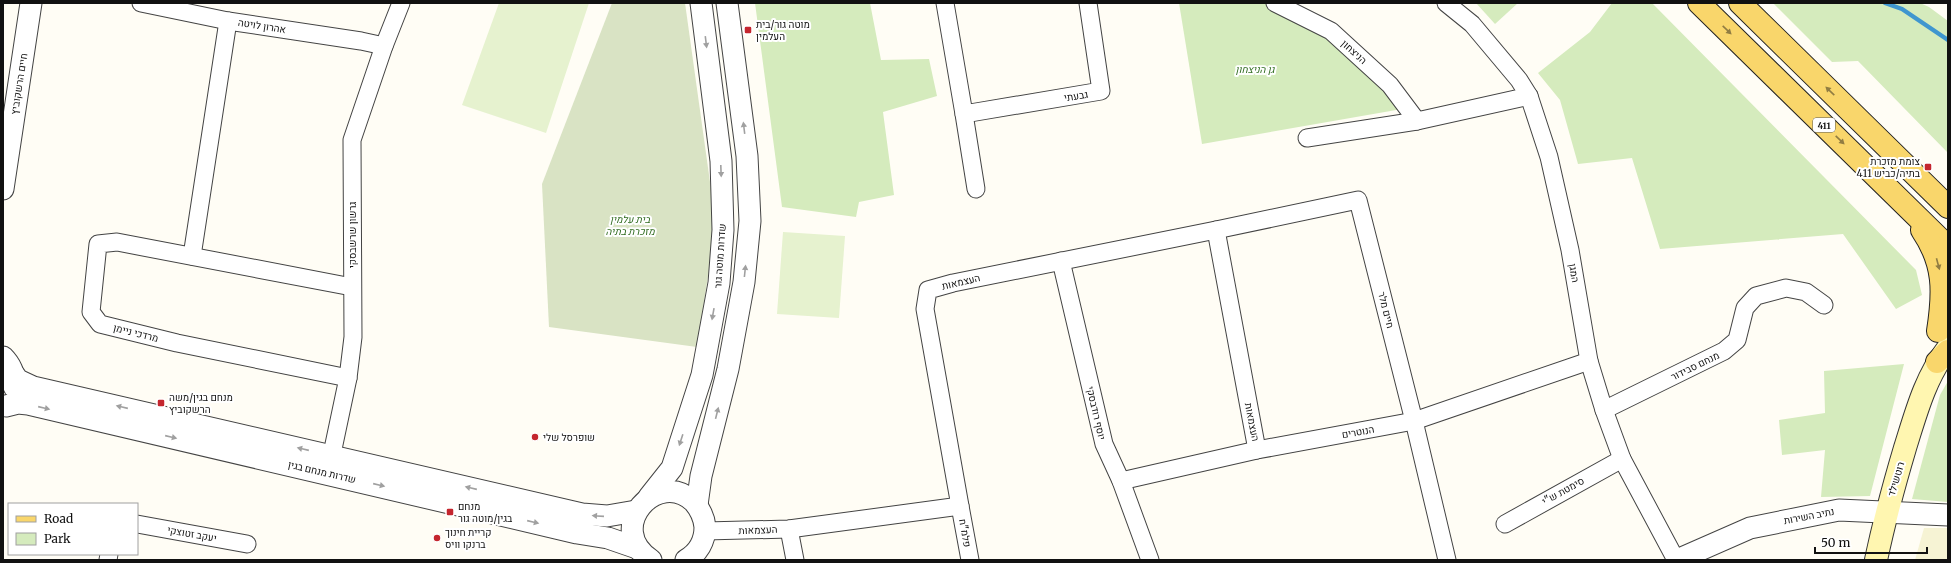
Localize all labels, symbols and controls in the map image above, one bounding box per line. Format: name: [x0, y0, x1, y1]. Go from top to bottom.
street label: אהרון לויטה: [237, 16, 287, 36]
place label: מוטה גור/בית העלמין: [756, 18, 810, 43]
marker: מוטה גור/בית העלמין: [743, 25, 753, 35]
one-way arrow: [1722, 25, 1732, 35]
one-way arrow: [703, 36, 709, 48]
street label: הניצחון: [1339, 37, 1370, 67]
street label: חיים הרשקוביץ: [8, 52, 30, 116]
park label: גן הניצחון: [1236, 63, 1276, 76]
one-way arrow: [1825, 87, 1835, 96]
street label: גבעתי: [1063, 88, 1089, 104]
road number: 411: [1813, 118, 1835, 132]
one-way arrow: [741, 122, 747, 134]
one-way arrow: [1835, 136, 1845, 145]
place label: צומת מזכרת בתיה/כביש 411: [1856, 155, 1921, 180]
marker: צומת מזכרת בתיה/כביש 411: [1923, 162, 1933, 172]
one-way arrow: [718, 165, 725, 177]
street label: גרשון שרשבסקי: [346, 202, 359, 268]
park label: בית עלמין מזכרת בתיה: [605, 213, 655, 238]
street label: שדרות מוטה גור: [711, 223, 729, 289]
one-way arrow: [1935, 258, 1941, 270]
street label: המגן: [1566, 263, 1582, 284]
one-way arrow: [741, 265, 748, 278]
street label: העצמאות: [940, 271, 982, 293]
street label: חיים מלר: [1375, 290, 1397, 330]
one-way arrow: [710, 308, 716, 320]
street label: מרדכי ניימן: [112, 321, 160, 345]
street label: מנחם סבידור: [1669, 349, 1721, 383]
street label: יוסף רודבסקי: [1084, 385, 1108, 441]
place label: מנחם בגין/משה הרשקוביץ: [169, 391, 233, 416]
marker: מנחם בגין/משה הרשקוביץ: [156, 398, 166, 408]
street label: העצמאות: [1242, 402, 1262, 443]
one-way arrow: [116, 404, 128, 410]
one-way arrow: [38, 405, 51, 411]
one-way arrow: [714, 406, 720, 418]
street label: הנוטרים: [1341, 423, 1375, 441]
place label: שופרסל שלי: [543, 431, 595, 444]
marker: שופרסל שלי: [530, 432, 540, 442]
one-way arrow: [165, 434, 177, 440]
one-way arrow: [678, 434, 684, 446]
one-way arrow: [297, 446, 310, 452]
street label: שדרות מנחם בגין: [287, 458, 357, 486]
street label: רוטשילד: [1885, 460, 1907, 498]
street label: סימטת ש"י: [1540, 474, 1586, 508]
one-way arrow: [373, 483, 386, 489]
one-way arrow: [465, 484, 477, 490]
place label: מנחם בגין/מוטה גור: [458, 500, 513, 525]
legend: [8, 503, 138, 555]
street label: נתיב השירות: [1782, 505, 1836, 527]
marker: מנחם בגין/מוטה גור: [445, 507, 455, 517]
text: Road: [44, 511, 73, 526]
one-way arrow: [592, 512, 604, 519]
street label: פלמ"ח: [956, 518, 974, 548]
one-way arrow: [527, 519, 539, 525]
street label: יעקב זטוצקי: [166, 523, 218, 545]
street label: העצמאות: [738, 523, 778, 537]
place label: קריית חינוך ברנקו וויס: [445, 526, 491, 551]
scale bar: [1815, 529, 1927, 555]
text: Park: [44, 531, 71, 546]
marker: קריית חינוך ברנקו וויס: [432, 533, 442, 543]
text: 50 m: [1821, 535, 1850, 550]

